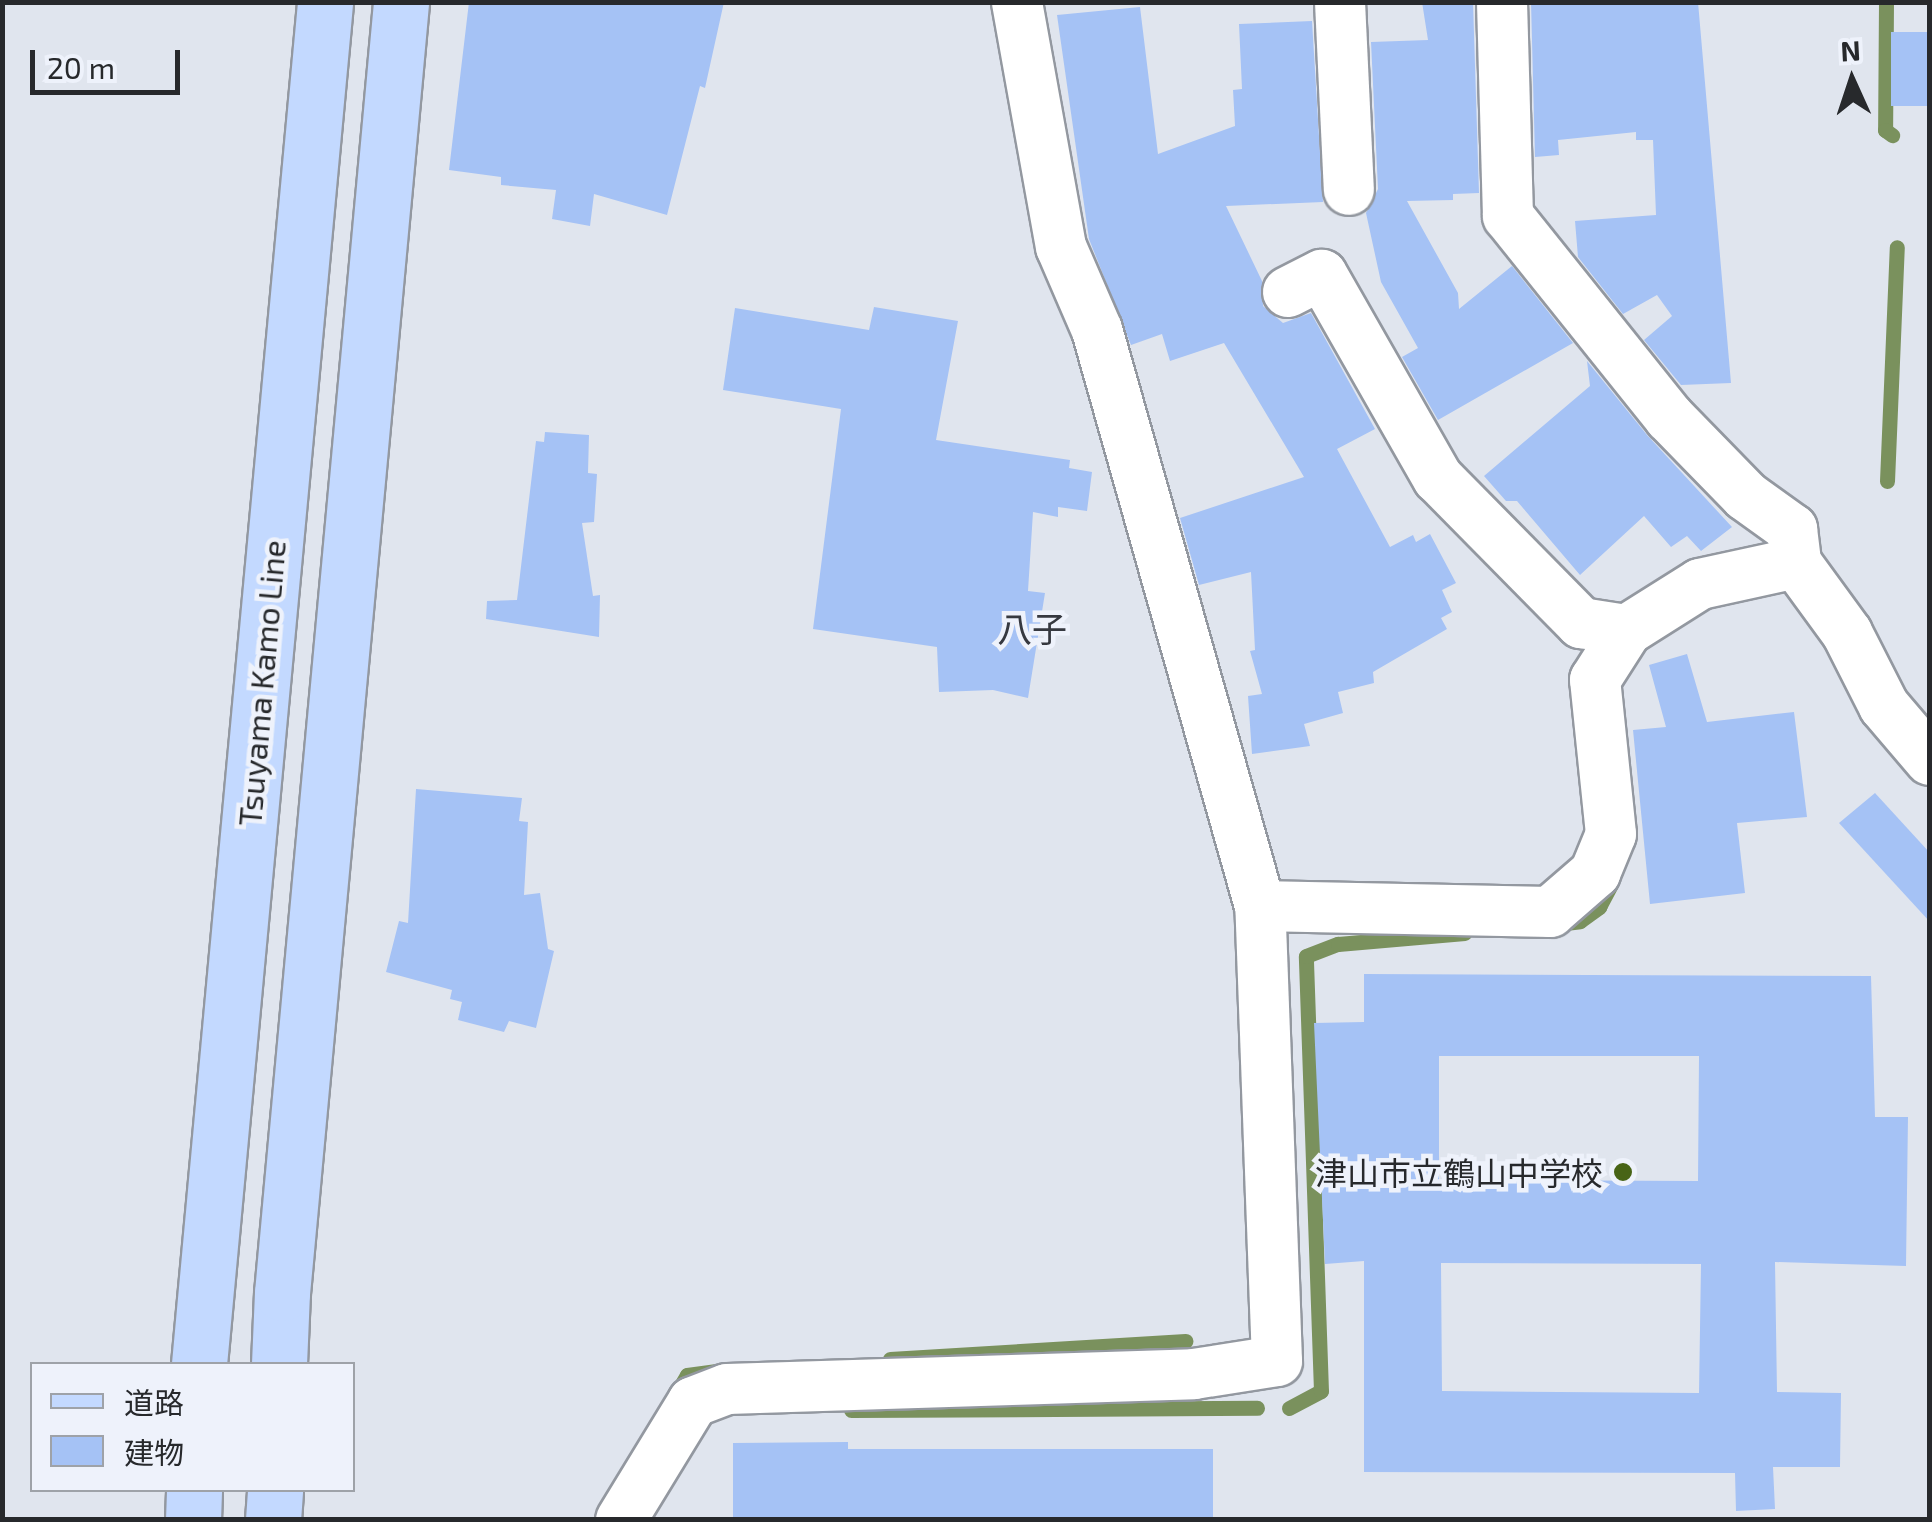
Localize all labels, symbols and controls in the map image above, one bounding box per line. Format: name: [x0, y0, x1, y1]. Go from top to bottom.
scale bar: [35, 30, 185, 92]
north arrow: [1802, 30, 1902, 130]
text: N: [1839, 33, 1861, 68]
text: 20 m: [47, 49, 115, 85]
street label: Tsuyama Kamo Line: [229, 538, 293, 828]
district label: 八子: [997, 607, 1067, 649]
place label: 津山市立鶴山中学校: [1315, 1153, 1603, 1191]
marker: 津山市立鶴山中学校: [1612, 1161, 1634, 1183]
legend: [30, 1362, 355, 1492]
text: 道路: [124, 1384, 184, 1420]
text: 建物: [124, 1434, 184, 1470]

